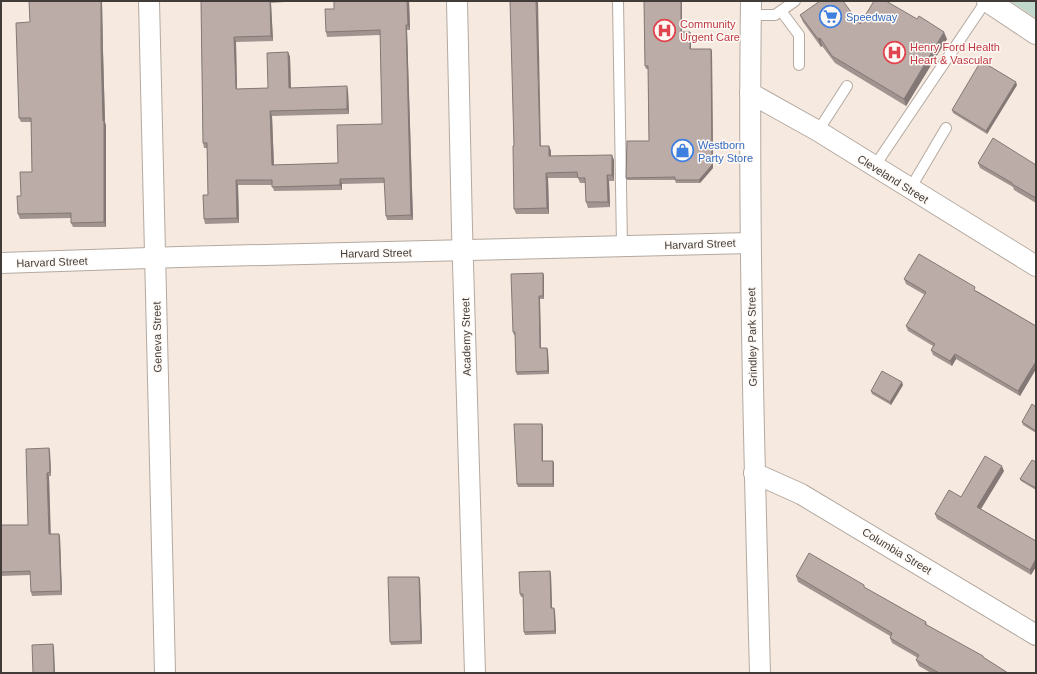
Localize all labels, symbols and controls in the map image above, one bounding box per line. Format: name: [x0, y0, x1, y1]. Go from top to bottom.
supermarket icon: Speedway: [818, 4, 844, 30]
place label: Speedway: [846, 11, 898, 23]
hospital icon: Community Urgent Care: [651, 17, 677, 43]
place label: Community Urgent Care: [680, 18, 740, 43]
hospital icon: Henry Ford Health Heart & Vascular: [881, 40, 907, 66]
place label: Henry Ford Health Heart & Vascular: [910, 41, 1000, 66]
shop icon: Westborn Party Store: [670, 138, 696, 164]
place label: Westborn Party Store: [698, 139, 753, 164]
street label: Cleveland Street: [855, 152, 931, 206]
street label: Harvard Street: [664, 237, 736, 251]
street label: Harvard Street: [340, 246, 412, 260]
street label: Harvard Street: [16, 255, 88, 269]
street label: Grindley Park Street: [745, 287, 759, 387]
street label: Academy Street: [459, 298, 473, 376]
street label: Geneva Street: [150, 301, 164, 373]
street label: Columbia Street: [860, 526, 934, 576]

